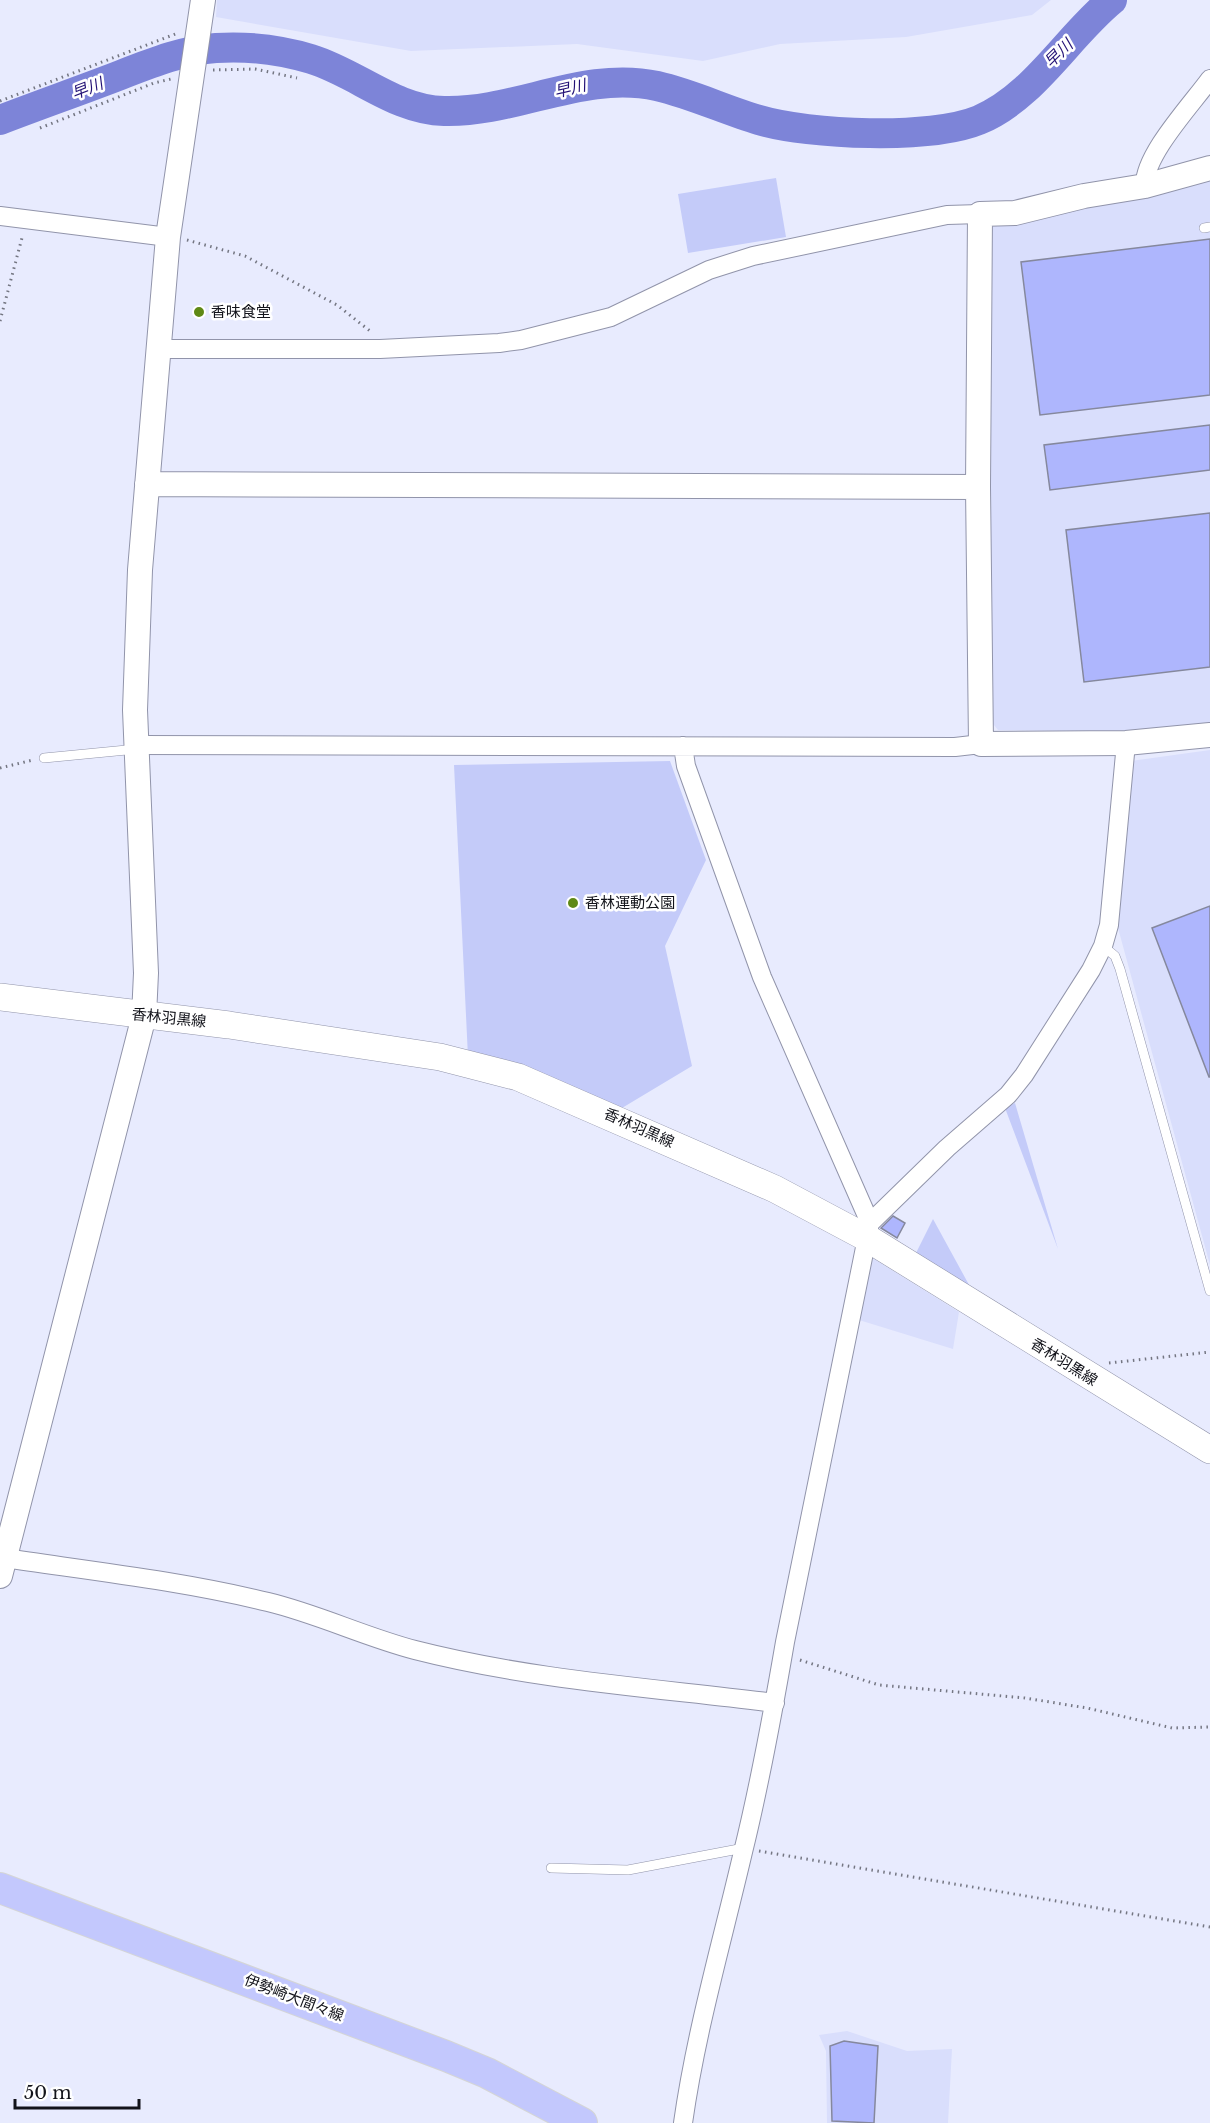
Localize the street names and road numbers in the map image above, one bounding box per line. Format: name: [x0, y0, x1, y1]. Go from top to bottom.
street label: 香林羽黒線: [131, 1004, 207, 1031]
street label: 香林羽黒線: [601, 1104, 677, 1151]
street label: 香林羽黒線: [1027, 1334, 1101, 1390]
street label: 伊勢崎大間々線: [242, 1970, 347, 2025]

